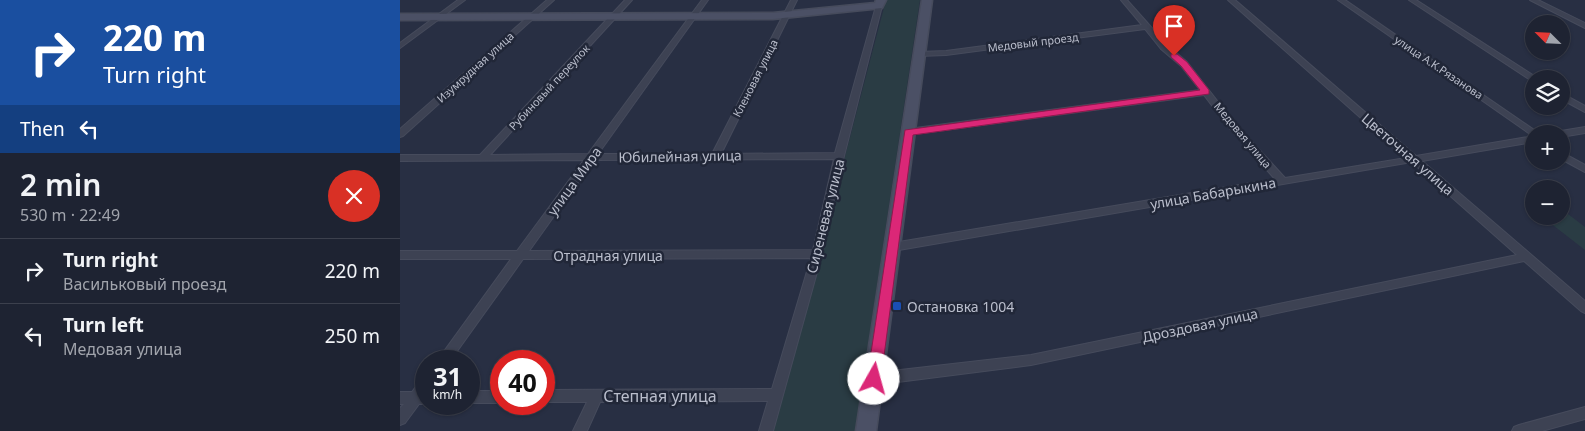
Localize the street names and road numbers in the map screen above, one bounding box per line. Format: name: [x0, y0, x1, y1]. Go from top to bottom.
street label: Изумрудная улица: [433, 28, 517, 106]
street label: Медовый проезд: [987, 29, 1080, 55]
street label: улица А.К.Рязанова: [1392, 32, 1486, 102]
street label: Кленовая улица: [729, 37, 781, 119]
street label: Рубиновый переулок: [505, 41, 593, 133]
street label: Медовая улица: [1211, 99, 1275, 171]
street label: Цветочная улица: [1358, 109, 1458, 199]
street label: улица Мира: [542, 143, 606, 219]
street label: Юбилейная улица: [618, 145, 742, 167]
street label: Сиреневая улица: [802, 157, 848, 275]
street label: улица Бабарыкина: [1149, 173, 1277, 213]
street label: Отрадная улица: [553, 246, 663, 265]
street label: Дроздовая улица: [1140, 303, 1260, 347]
street label: Степная улица: [603, 385, 717, 407]

